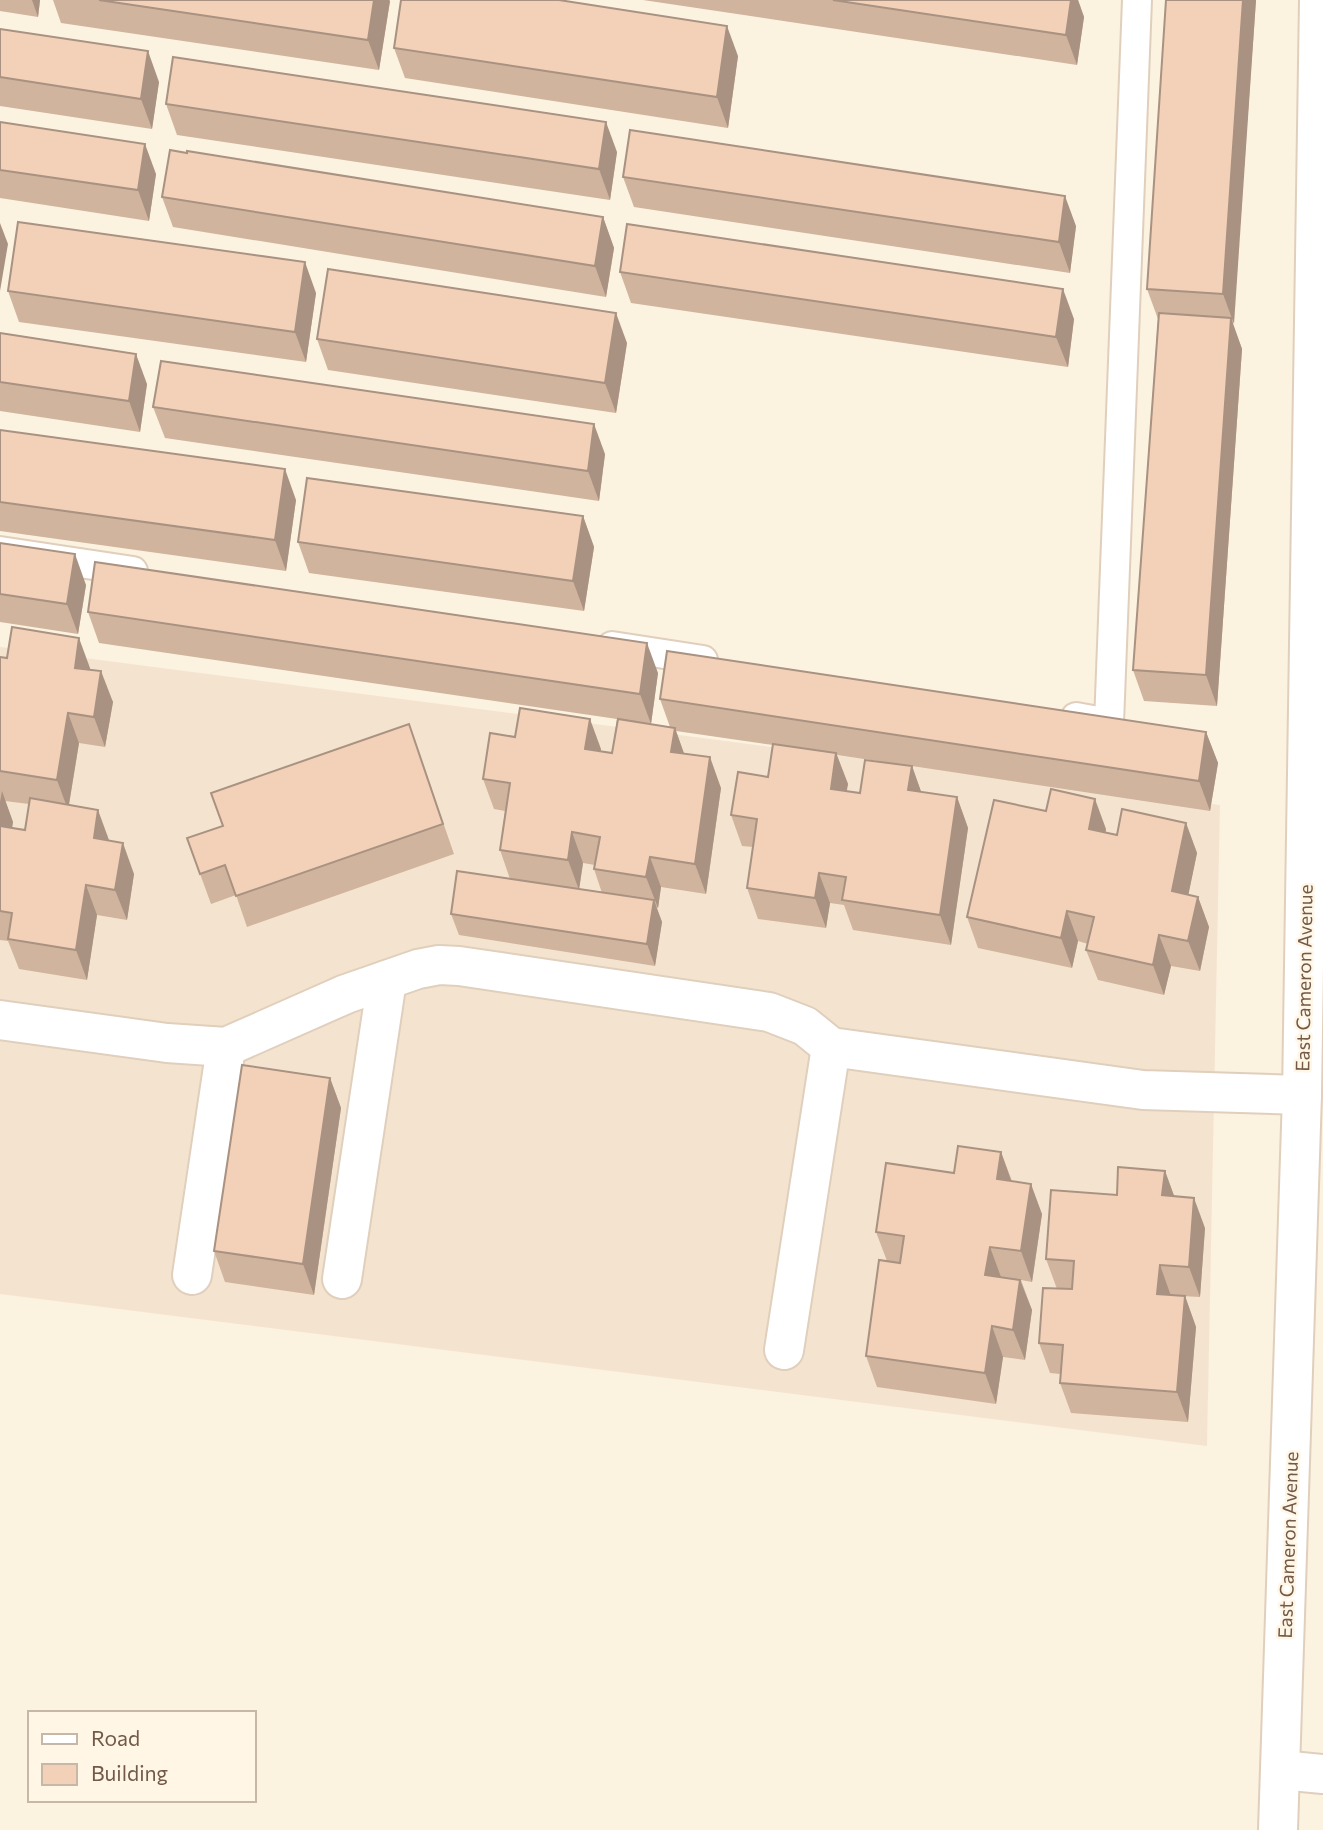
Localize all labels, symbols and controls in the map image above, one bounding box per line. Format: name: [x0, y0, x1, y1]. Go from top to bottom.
street label: East Cameron Avenue: [1290, 884, 1317, 1072]
street label: East Cameron Avenue: [1273, 1451, 1302, 1639]
legend: [28, 1711, 256, 1802]
text: Road: [91, 1725, 140, 1750]
text: Building: [91, 1760, 168, 1785]

